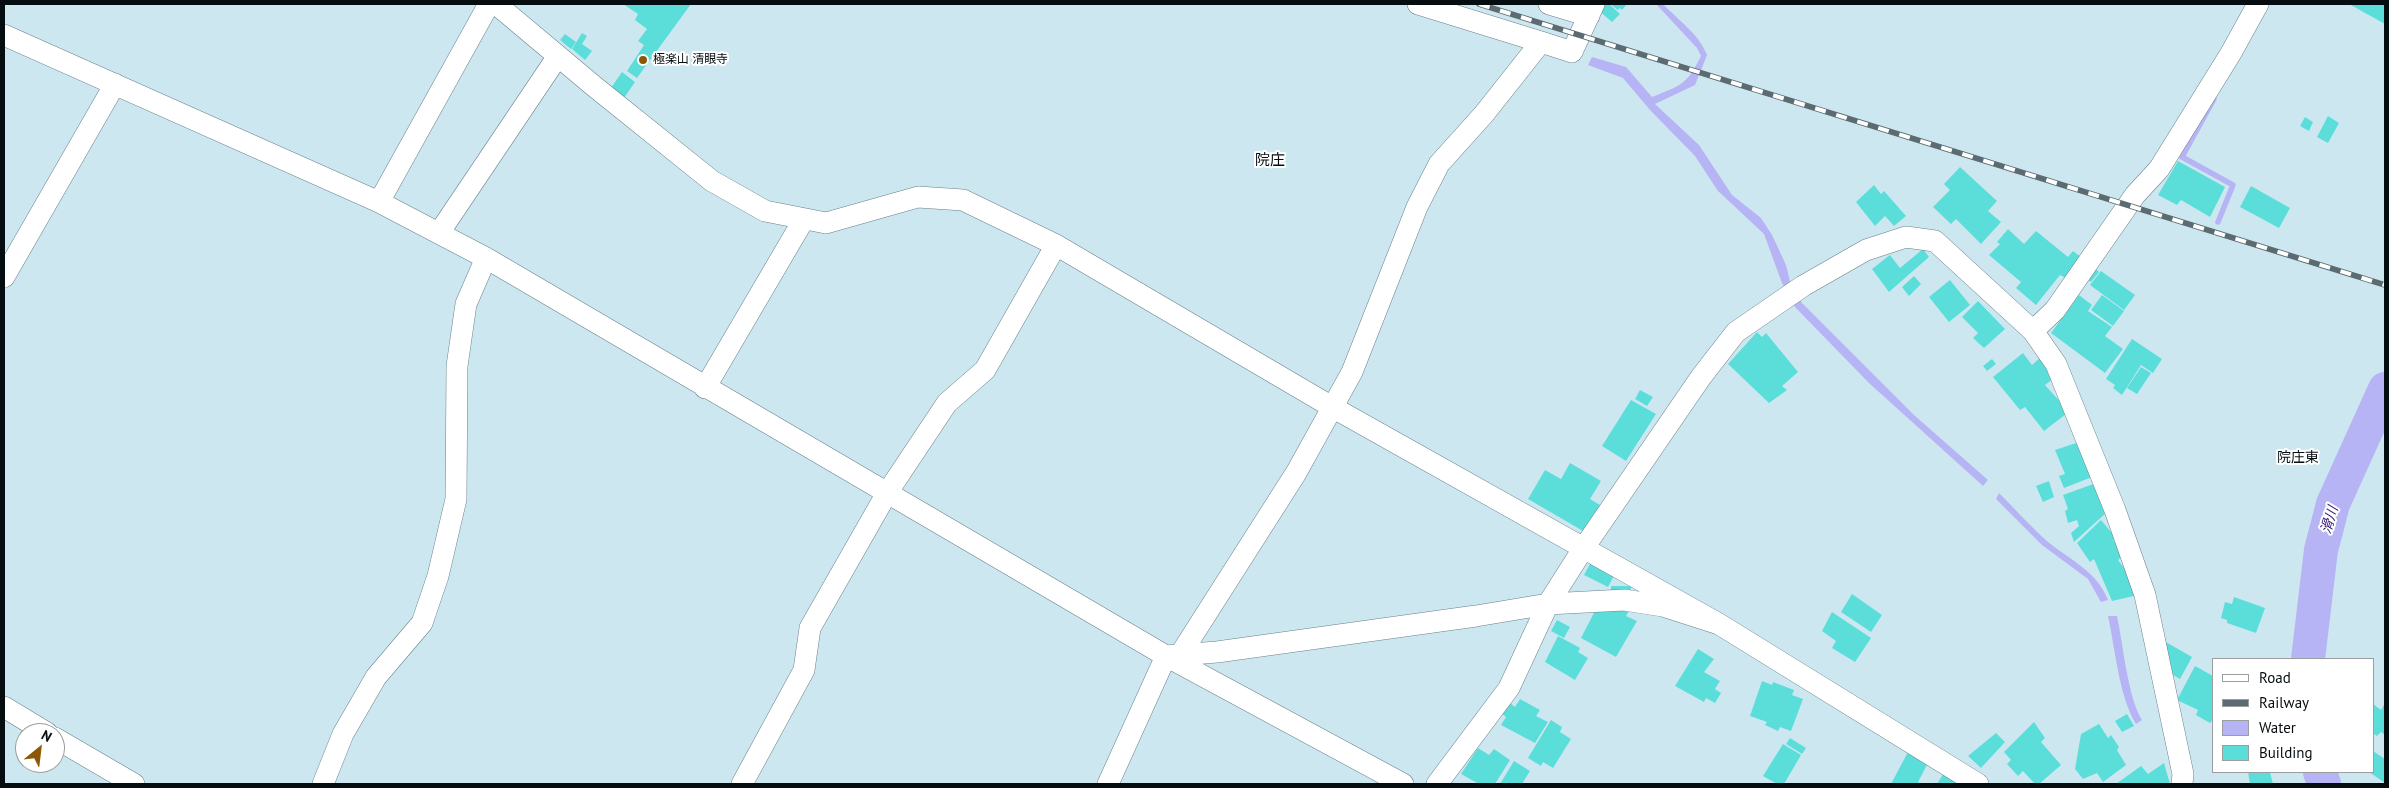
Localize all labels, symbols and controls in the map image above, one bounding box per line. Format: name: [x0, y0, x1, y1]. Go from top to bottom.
place label: 極楽山 清眼寺: [653, 53, 728, 67]
marker: 極楽山 清眼寺: [637, 54, 649, 66]
district label: 院庄: [1255, 152, 1285, 170]
district label: 院庄東: [2277, 450, 2319, 466]
water label: 滑川: [2318, 504, 2342, 536]
legend: [2212, 658, 2374, 773]
text: Road: [2259, 668, 2291, 687]
text: Railway: [2259, 693, 2309, 712]
text: Water: [2259, 718, 2296, 737]
north arrow: [15, 723, 65, 773]
text: N: [38, 726, 55, 746]
text: Building: [2259, 743, 2313, 762]

